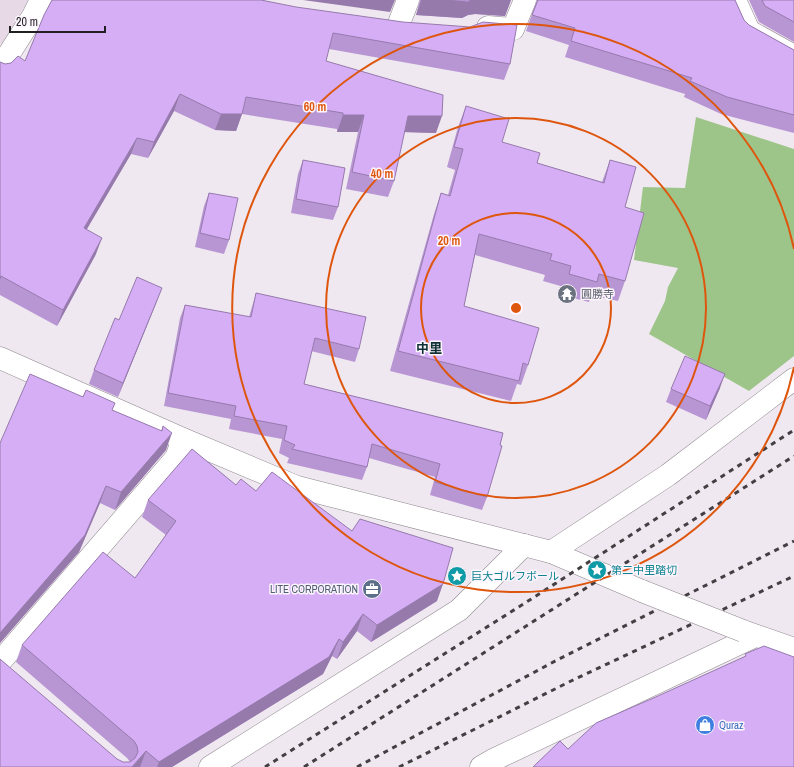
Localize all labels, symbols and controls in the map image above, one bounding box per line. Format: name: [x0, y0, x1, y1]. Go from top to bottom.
scale bar: [10, 8, 105, 34]
text: 20 m: [16, 14, 38, 30]
text: 60 m: [304, 99, 326, 115]
text: 40 m: [371, 166, 393, 182]
text: 20 m: [438, 233, 460, 249]
temple icon: 圓勝寺: [556, 283, 578, 305]
place label: 圓勝寺: [581, 287, 614, 301]
centre of rings: [509, 301, 523, 315]
district label: 中里: [416, 340, 442, 357]
place icon: 第二中里踏切: [586, 559, 608, 581]
place label: 第二中里踏切: [611, 563, 677, 577]
place icon: 巨大ゴルフボール: [446, 565, 468, 587]
place label: 巨大ゴルフボール: [471, 569, 559, 583]
office icon: LITE CORPORATION: [361, 578, 383, 600]
place label: LITE CORPORATION: [270, 582, 358, 596]
shop icon: Quraz: [694, 714, 716, 736]
place label: Quraz: [719, 718, 744, 732]

